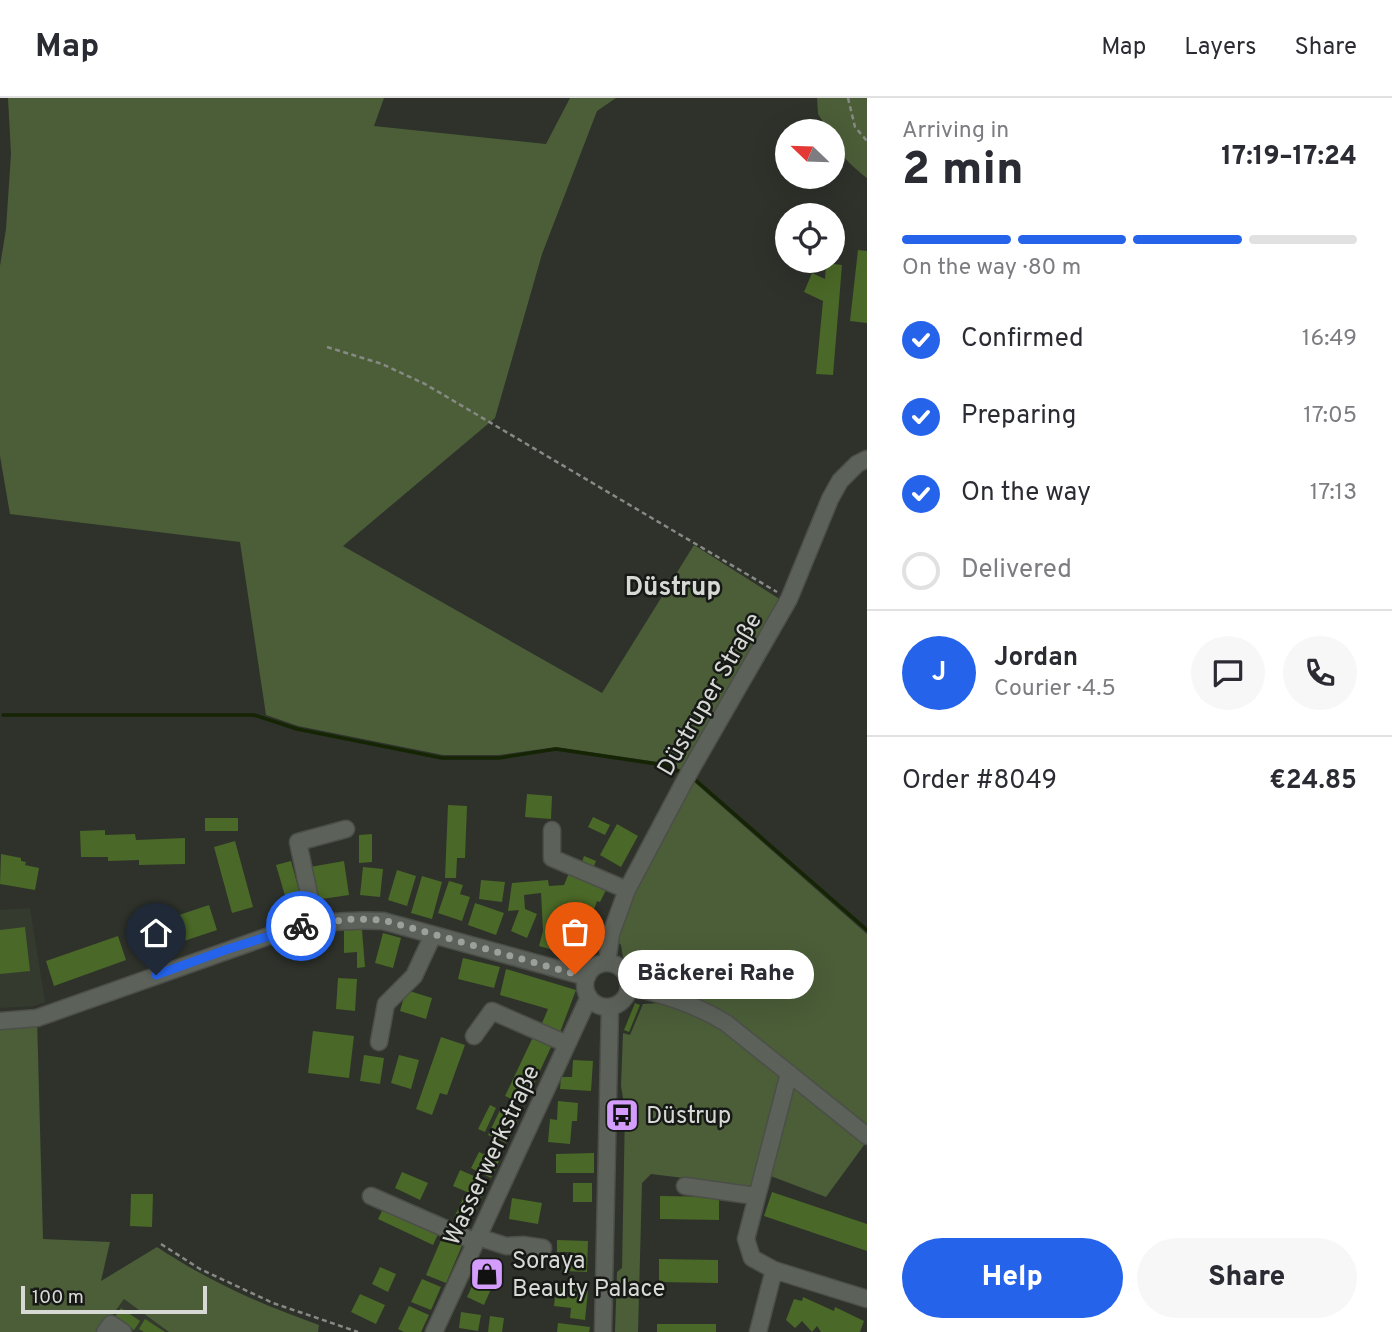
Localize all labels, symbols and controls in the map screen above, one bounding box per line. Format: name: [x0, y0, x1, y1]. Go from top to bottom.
text: Map: [35, 27, 99, 69]
text: Map: [1101, 33, 1146, 63]
text: Layers: [1184, 33, 1256, 63]
text: Share: [1294, 33, 1357, 63]
text: Arriving in: [902, 117, 1009, 146]
north arrow: [775, 119, 845, 189]
map controls: [775, 119, 845, 273]
text: 17:19–17:24: [1221, 141, 1357, 174]
text: 2 min: [902, 142, 1024, 201]
button: locate: [775, 203, 845, 273]
text: On the way · 80 m: [902, 254, 1081, 283]
icon: check: [902, 321, 940, 359]
text: Confirmed: [961, 323, 1084, 356]
text: 16:49: [1302, 325, 1357, 354]
icon: check: [902, 398, 940, 436]
text: Preparing: [961, 400, 1076, 433]
text: 17:05: [1303, 402, 1357, 431]
icon: check: [902, 475, 940, 513]
text: On the way: [961, 477, 1091, 510]
text: 17:13: [1310, 479, 1357, 508]
text: Delivered: [961, 554, 1072, 587]
district label: Düstrup: [625, 572, 721, 605]
street label: Düstruper Straße: [652, 608, 770, 782]
button: chat: [1191, 636, 1265, 710]
button: phone: [1283, 636, 1357, 710]
text: Jordan: [994, 642, 1078, 675]
text: J: [932, 657, 946, 690]
text: Courier · 4.5: [994, 675, 1116, 704]
text: Order #8049: [902, 765, 1057, 798]
text: €24.85: [1269, 765, 1357, 798]
courier: [266, 891, 336, 961]
pin: [545, 902, 605, 974]
pin: [126, 903, 186, 975]
icon: bike: [282, 907, 320, 945]
icon: bag: [556, 913, 594, 951]
icon: home: [137, 914, 175, 952]
callout: Bäckerei Rahe: [617, 950, 813, 998]
text: Bäckerei Rahe: [637, 960, 795, 989]
street label: Wasserwerkstraße: [438, 1061, 548, 1251]
bus stop icon: Düstrup: [603, 1096, 641, 1134]
place label: Düstrup: [646, 1102, 731, 1132]
button: Help: [902, 1238, 1123, 1318]
button: Share: [1137, 1238, 1357, 1318]
place label: Soraya Beauty Palace: [512, 1247, 666, 1305]
shop icon: Soraya Beauty Palace: [468, 1255, 506, 1293]
scale bar: [21, 1283, 206, 1315]
text: 100 m: [32, 1286, 84, 1310]

